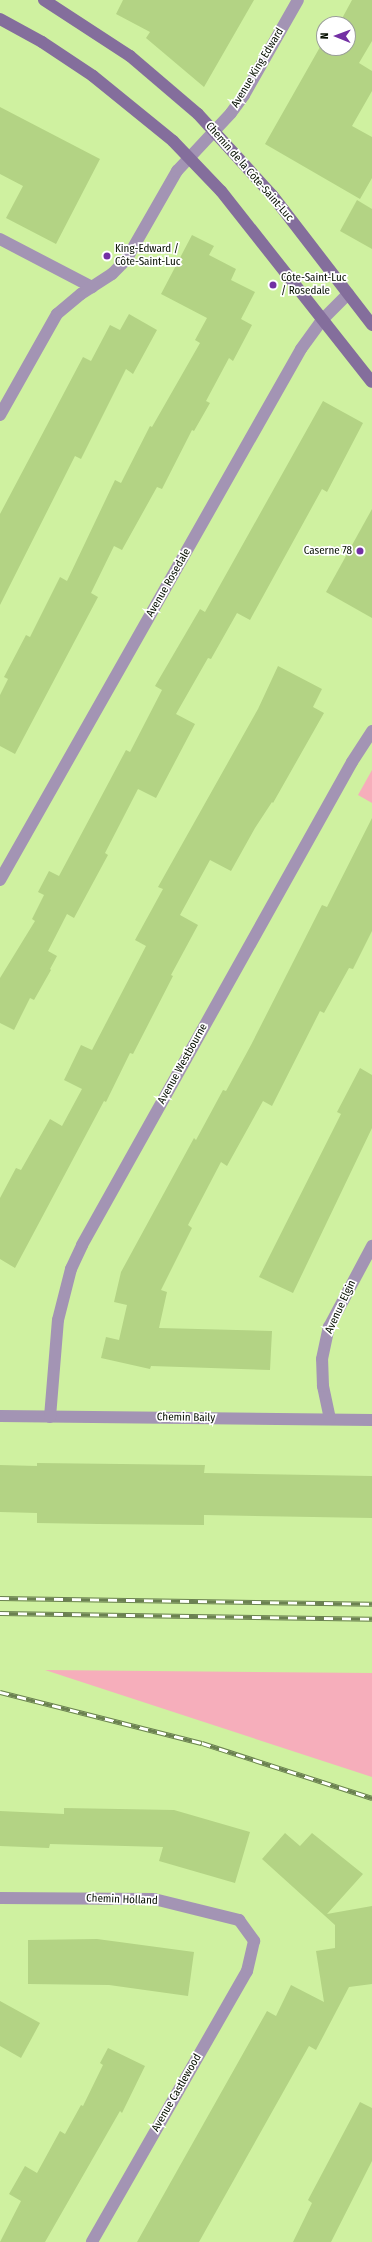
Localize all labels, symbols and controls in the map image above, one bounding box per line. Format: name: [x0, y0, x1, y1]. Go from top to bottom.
north arrow: [316, 16, 356, 56]
street label: Avenue King Edward: [229, 26, 287, 110]
text: N: [318, 32, 331, 39]
street label: Chemin de la Côte-Saint-Luc: [203, 120, 295, 224]
place label: King-Edward / Côte-Saint-Luc: [115, 243, 180, 269]
marker: King-Edward / Côte-Saint-Luc: [102, 251, 112, 261]
place label: Côte-Saint-Luc / Rosedale: [281, 272, 346, 298]
marker: Côte-Saint-Luc / Rosedale: [268, 280, 278, 290]
place label: Caserne 78: [304, 544, 352, 558]
street label: Avenue Rosedale: [144, 546, 194, 620]
marker: Caserne 78: [355, 546, 365, 556]
street label: Avenue Westbourne: [155, 1021, 211, 1107]
street label: Avenue Elgin: [323, 1278, 359, 1336]
street label: Chemin Baily: [157, 1411, 215, 1425]
street label: Chemin Holland: [86, 1892, 158, 1908]
street label: Avenue Castlewood: [149, 2052, 205, 2134]

